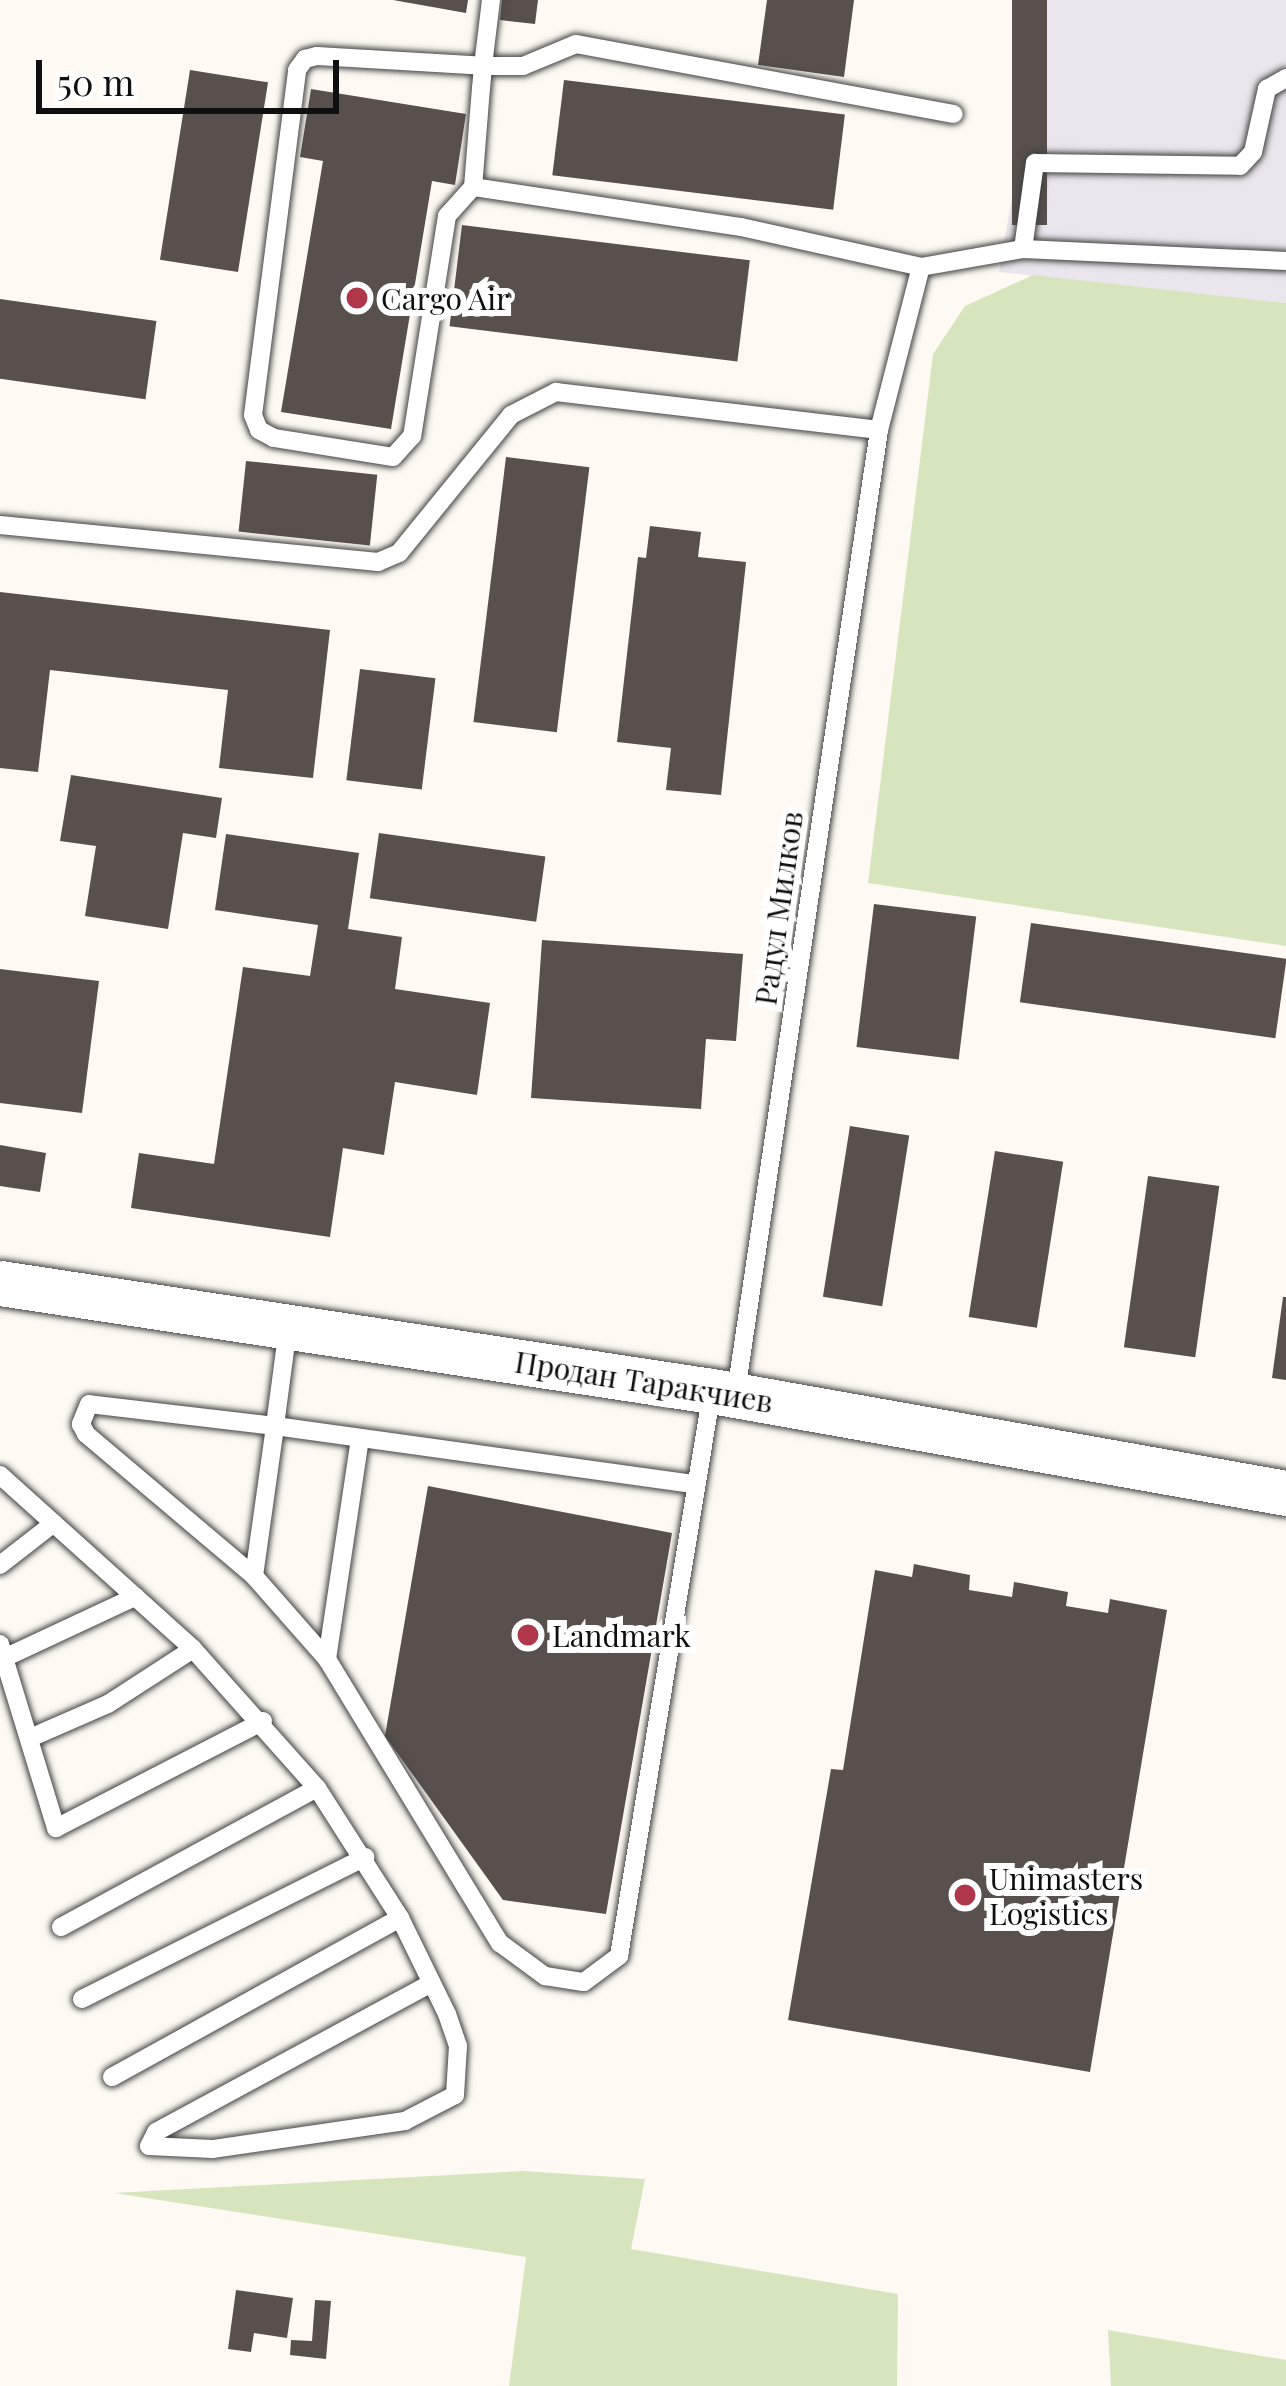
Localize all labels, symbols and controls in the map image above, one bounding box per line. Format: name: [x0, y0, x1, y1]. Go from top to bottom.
scale bar: [42, 36, 345, 110]
text: 50 m: [57, 57, 134, 105]
place label: Cargo Air: [381, 280, 510, 316]
marker: Cargo Air: [344, 285, 370, 311]
street label: Радул Милков: [747, 809, 809, 1007]
street label: Продан Таракчиев: [512, 1343, 776, 1419]
place label: Landmark: [552, 1617, 691, 1653]
marker: Landmark: [515, 1622, 541, 1648]
place label: Unimasters Logistics: [989, 1860, 1143, 1930]
marker: Unimasters Logistics: [952, 1882, 978, 1908]

